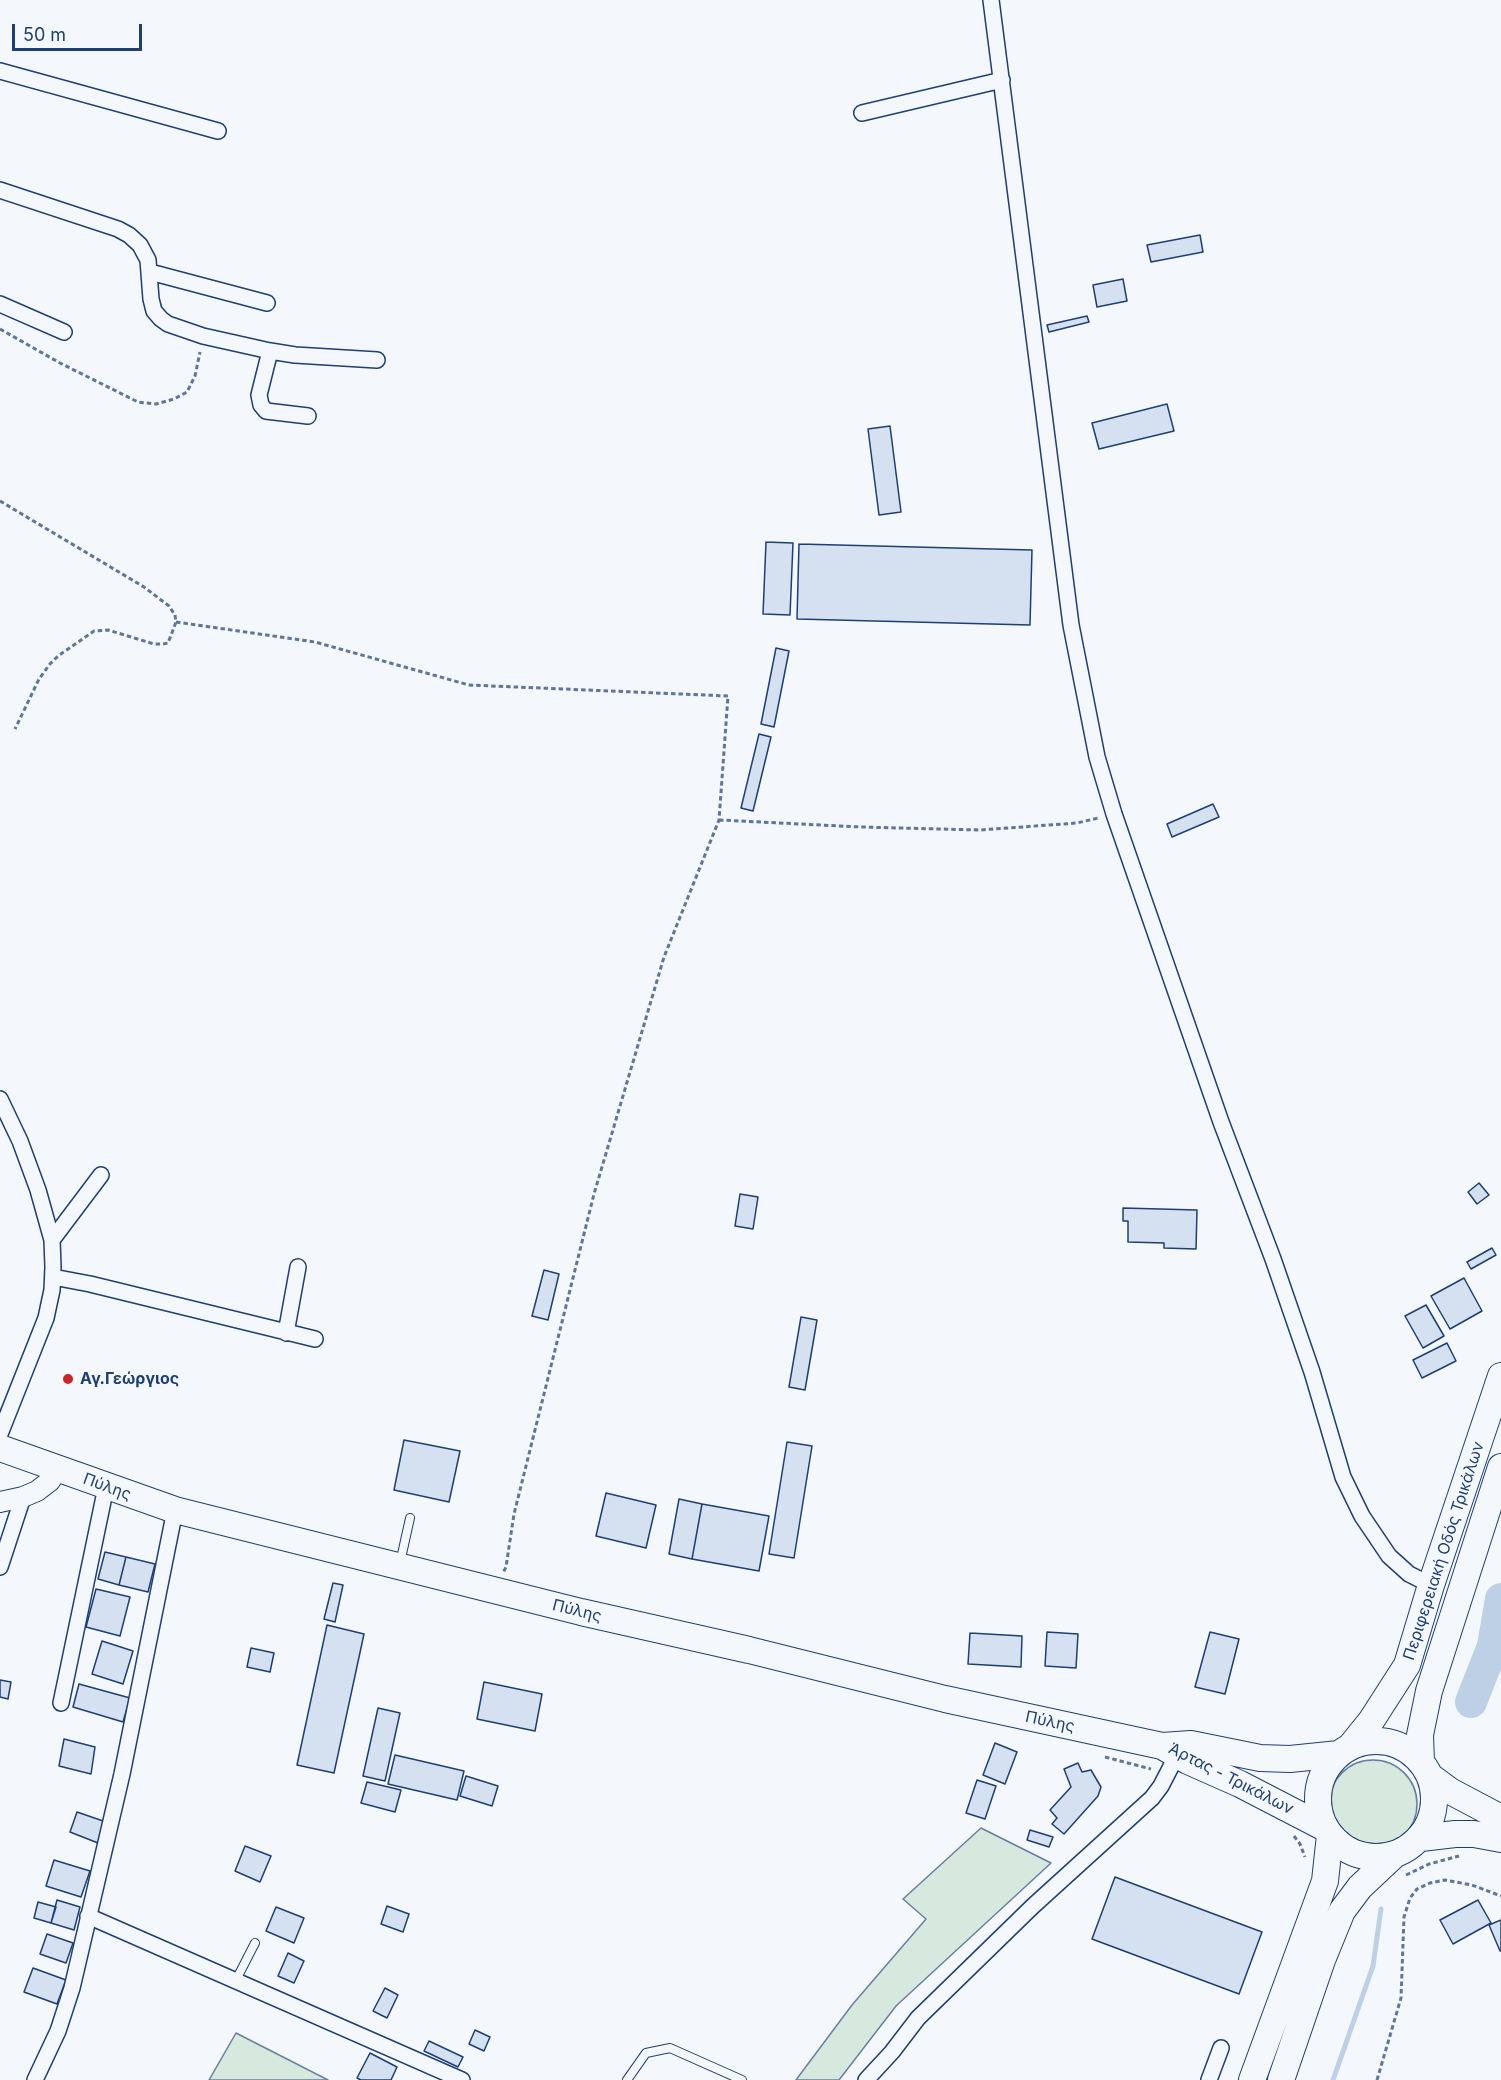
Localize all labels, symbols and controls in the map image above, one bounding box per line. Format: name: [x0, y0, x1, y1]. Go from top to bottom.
scale bar: [15, 12, 146, 50]
text: 50 m: [23, 24, 66, 45]
place label: Αγ.Γεώργιος: [80, 1369, 179, 1389]
marker: Αγ.Γεώργιος: [61, 1372, 75, 1386]
street label: Περιφερειακή Οδός Τρικάλων: [1400, 1439, 1488, 1663]
street label: Πύλης: [80, 1469, 134, 1505]
street label: Πύλης: [550, 1596, 604, 1626]
street label: Πύλης: [1024, 1707, 1076, 1737]
street label: Άρτας - Τρικάλων: [1165, 1739, 1297, 1819]

